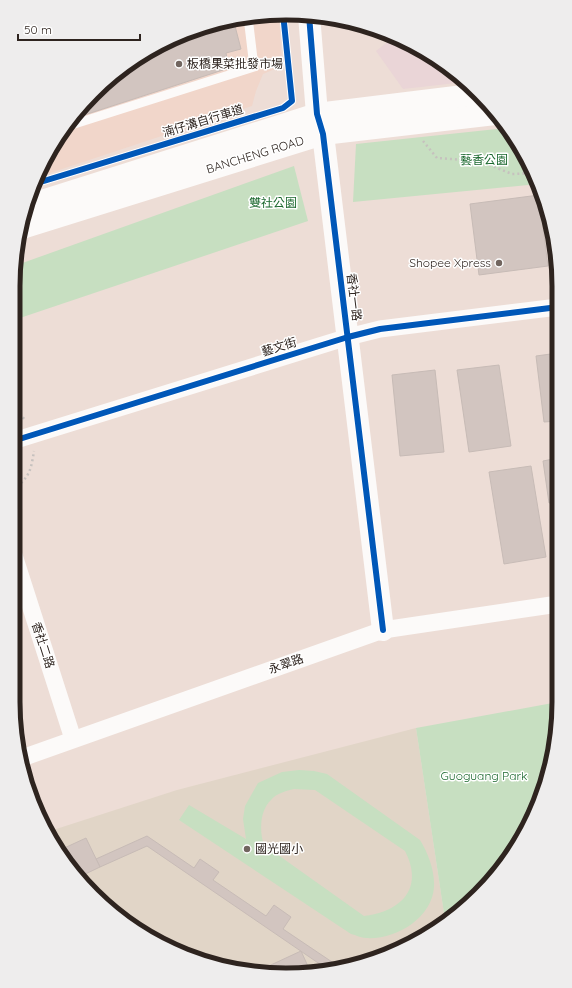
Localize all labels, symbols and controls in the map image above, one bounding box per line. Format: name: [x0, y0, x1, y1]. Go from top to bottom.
scale bar: [18, 16, 140, 42]
text: 50 m: [24, 22, 52, 37]
place label: 板橋果菜批發市場: [187, 56, 283, 71]
marker: 板橋果菜批發市場: [174, 59, 184, 69]
street label: 湳仔溝自行車道: [160, 101, 245, 140]
street label: BANCHENG ROAD: [204, 132, 306, 177]
park label: 藝香公園: [460, 152, 508, 167]
park label: 雙社公園: [249, 195, 297, 210]
place label: Shopee Xpress: [409, 255, 491, 270]
marker: Shopee Xpress: [494, 258, 504, 268]
street label: 香社一路: [344, 272, 365, 322]
street label: 藝文街: [259, 334, 298, 359]
street label: 香社二路: [29, 620, 58, 670]
street label: 永翠路: [266, 651, 305, 676]
park label: Guoguang Park: [440, 768, 528, 783]
place label: 國光國小: [255, 841, 303, 856]
marker: 國光國小: [242, 844, 252, 854]

